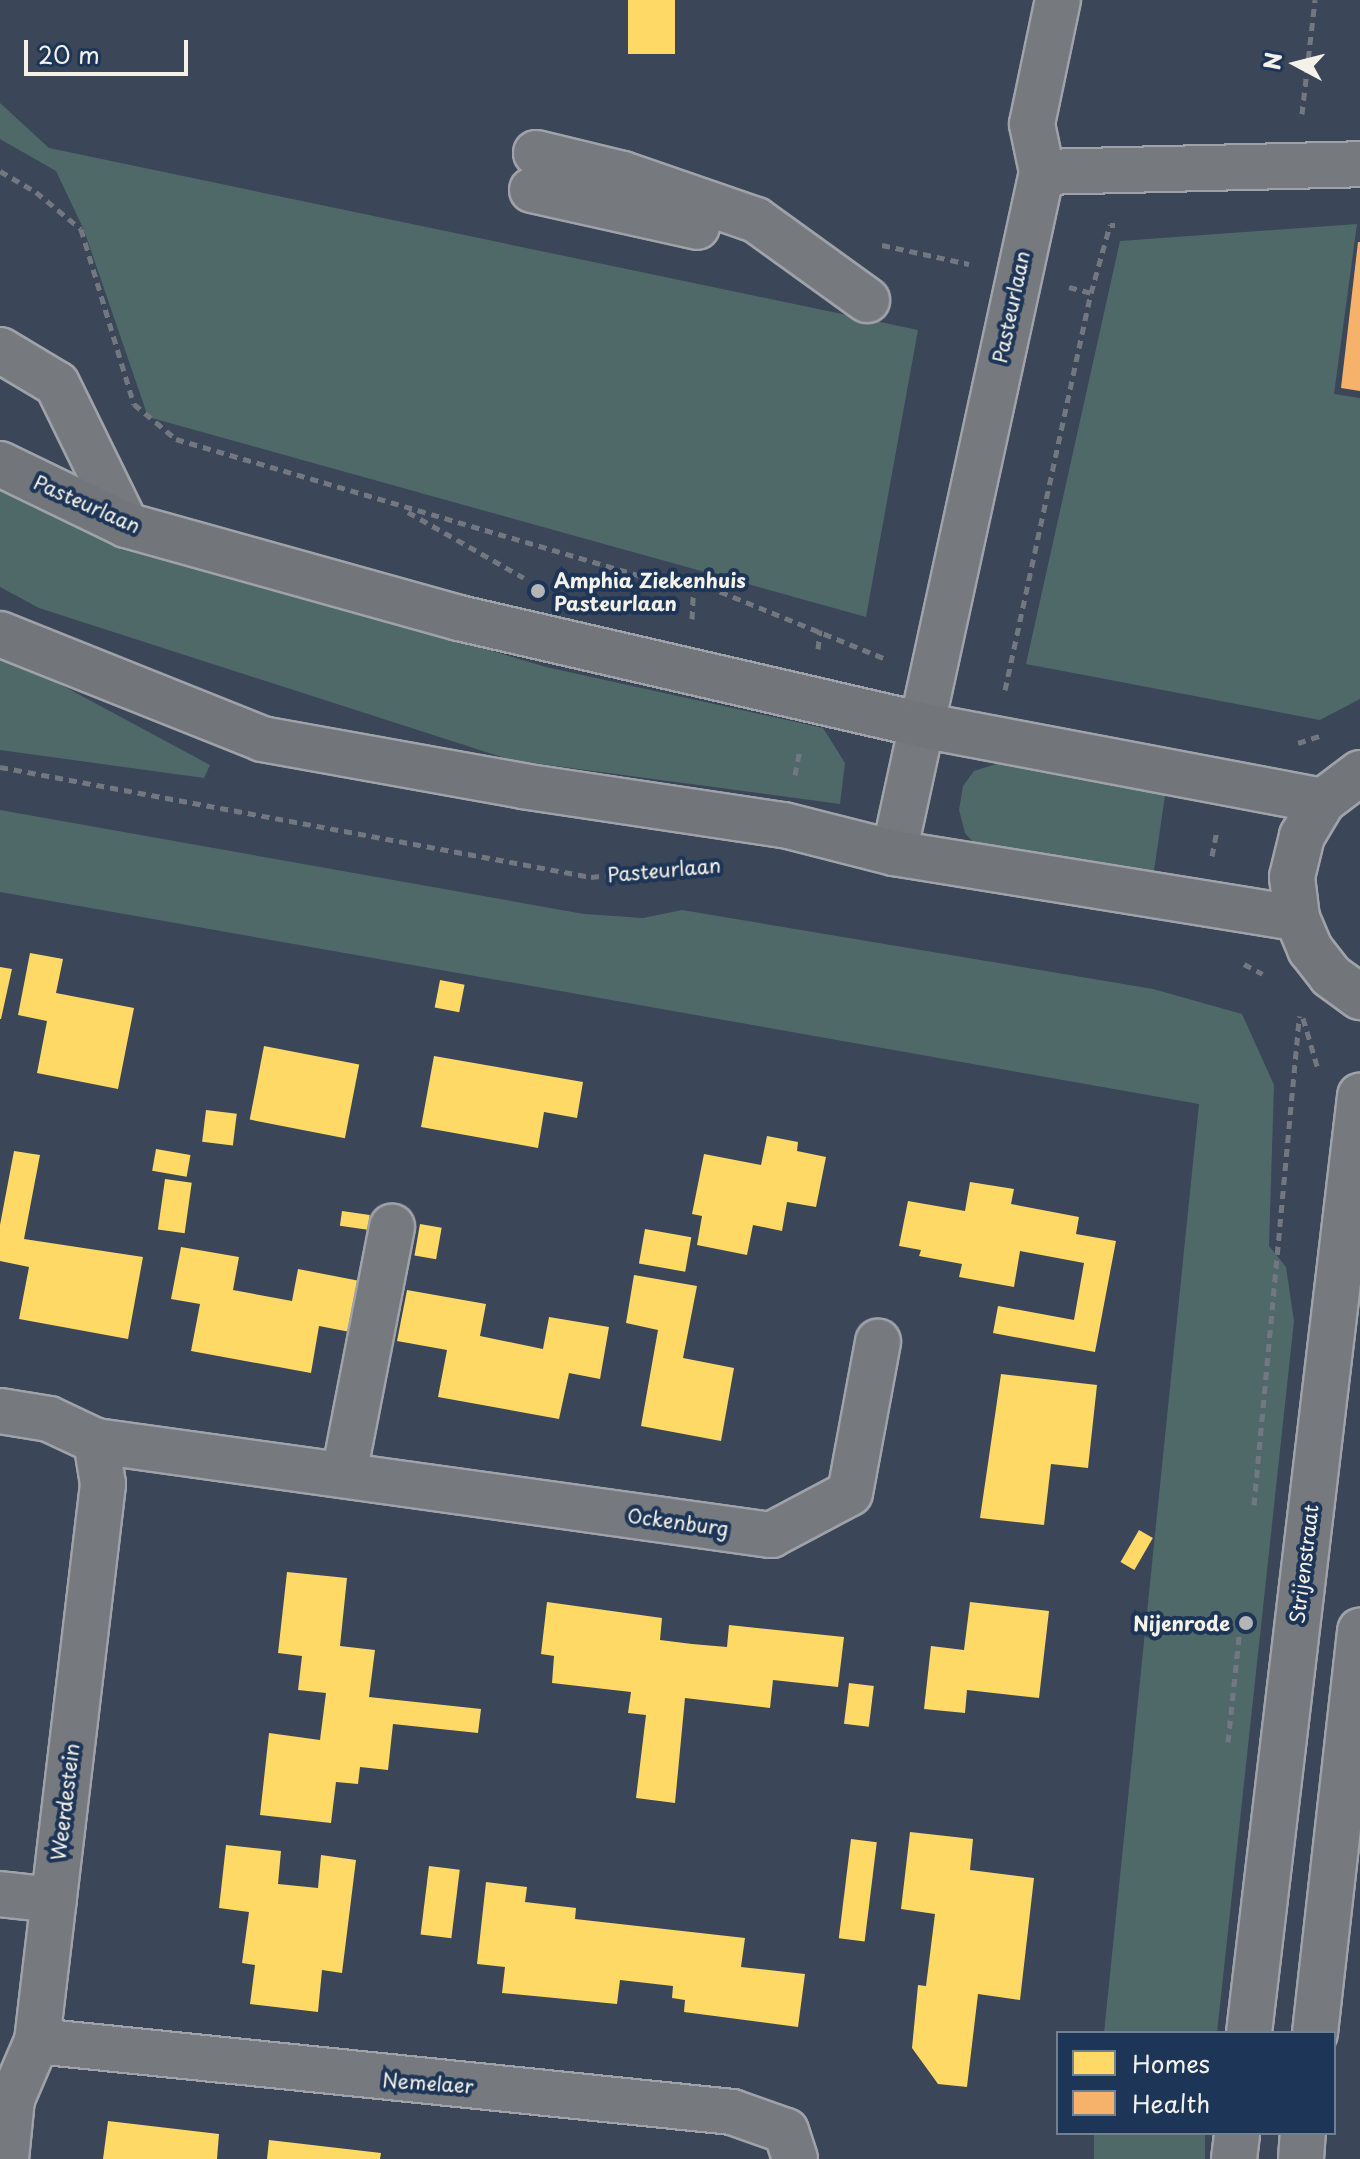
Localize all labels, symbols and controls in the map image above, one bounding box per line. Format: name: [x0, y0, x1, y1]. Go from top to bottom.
scale bar: [28, 24, 192, 74]
north arrow: [1256, 24, 1336, 104]
text: 20 m: [38, 36, 100, 72]
text: N: [1254, 50, 1289, 72]
street label: Pasteurlaan: [987, 249, 1035, 365]
street label: Pasteurlaan: [30, 470, 144, 538]
place label: Amphia Ziekenhuis Pasteurlaan: [554, 568, 746, 615]
marker: Amphia Ziekenhuis Pasteurlaan: [529, 582, 547, 600]
street label: Pasteurlaan: [606, 853, 722, 887]
street label: Ockenburg: [626, 1503, 730, 1541]
street label: Strijenstraat: [1285, 1503, 1323, 1625]
place label: Nijenrode: [1133, 1611, 1230, 1635]
marker: Nijenrode: [1237, 1614, 1255, 1632]
street label: Weerdestein: [46, 1742, 84, 1862]
legend: [1056, 2031, 1336, 2135]
text: Homes: [1132, 2045, 1210, 2081]
street label: Nemelaer: [382, 2068, 474, 2098]
text: Health: [1132, 2085, 1210, 2121]

